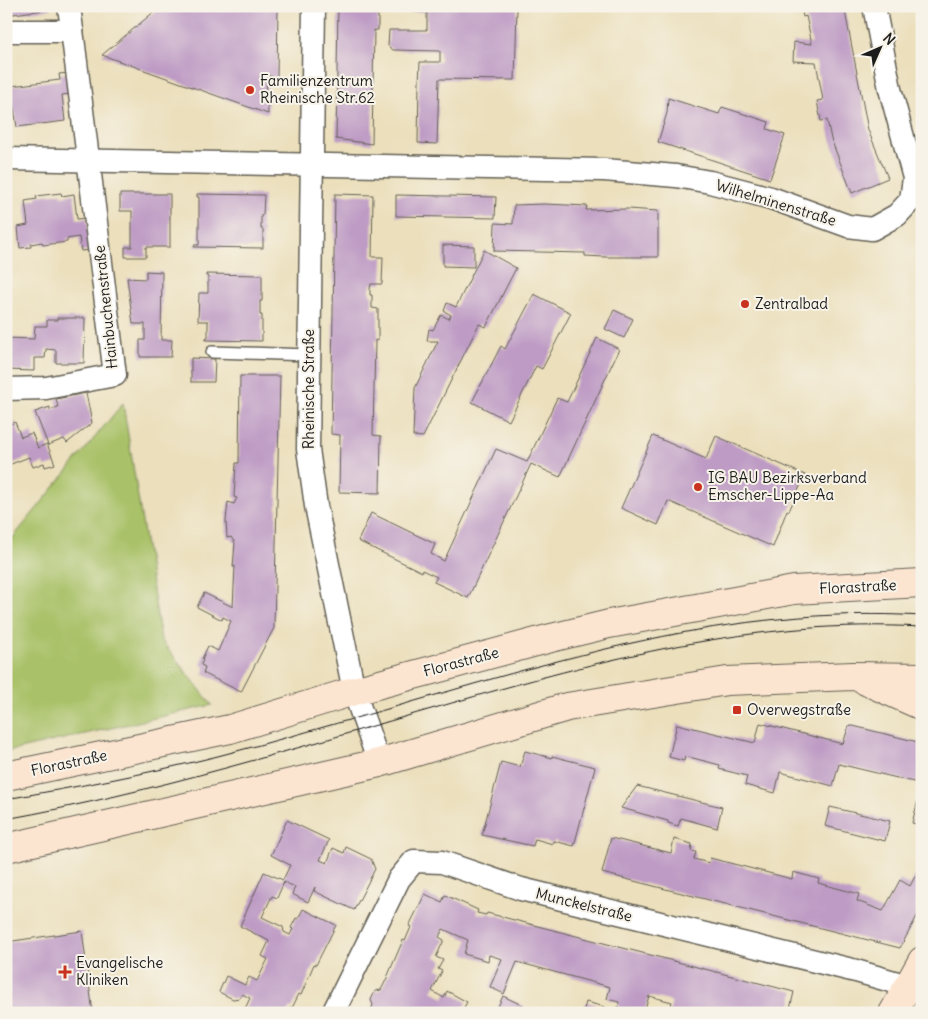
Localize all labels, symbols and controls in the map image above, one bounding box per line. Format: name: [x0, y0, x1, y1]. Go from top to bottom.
north arrow: [856, 22, 906, 72]
text: N: [879, 29, 899, 49]
place label: Familienzentrum Rheinische Str.62: [260, 71, 375, 107]
marker: Familienzentrum Rheinische Str.62: [244, 84, 256, 96]
street label: Wilhelminenstraße: [714, 175, 839, 230]
street label: Hainbuchenstraße: [90, 244, 121, 370]
place label: Zentralbad: [755, 294, 828, 313]
marker: Zentralbad: [739, 298, 751, 310]
street label: Rheinische Straße: [299, 329, 318, 449]
place label: IG BAU Bezirksverband Emscher-Lippe-Aa: [708, 468, 867, 504]
marker: IG BAU Bezirksverband Emscher-Lippe-Aa: [692, 481, 704, 493]
street label: Florastraße: [819, 575, 897, 598]
street label: Florastraße: [421, 642, 501, 681]
place label: Overwegstraße: [747, 700, 851, 719]
marker: Overwegstraße: [731, 704, 743, 716]
street label: Florastraße: [29, 745, 109, 780]
street label: Munckelstraße: [534, 883, 634, 926]
place label: Evangelische Kliniken: [76, 953, 163, 989]
marker: Evangelische Kliniken: [58, 965, 72, 979]

